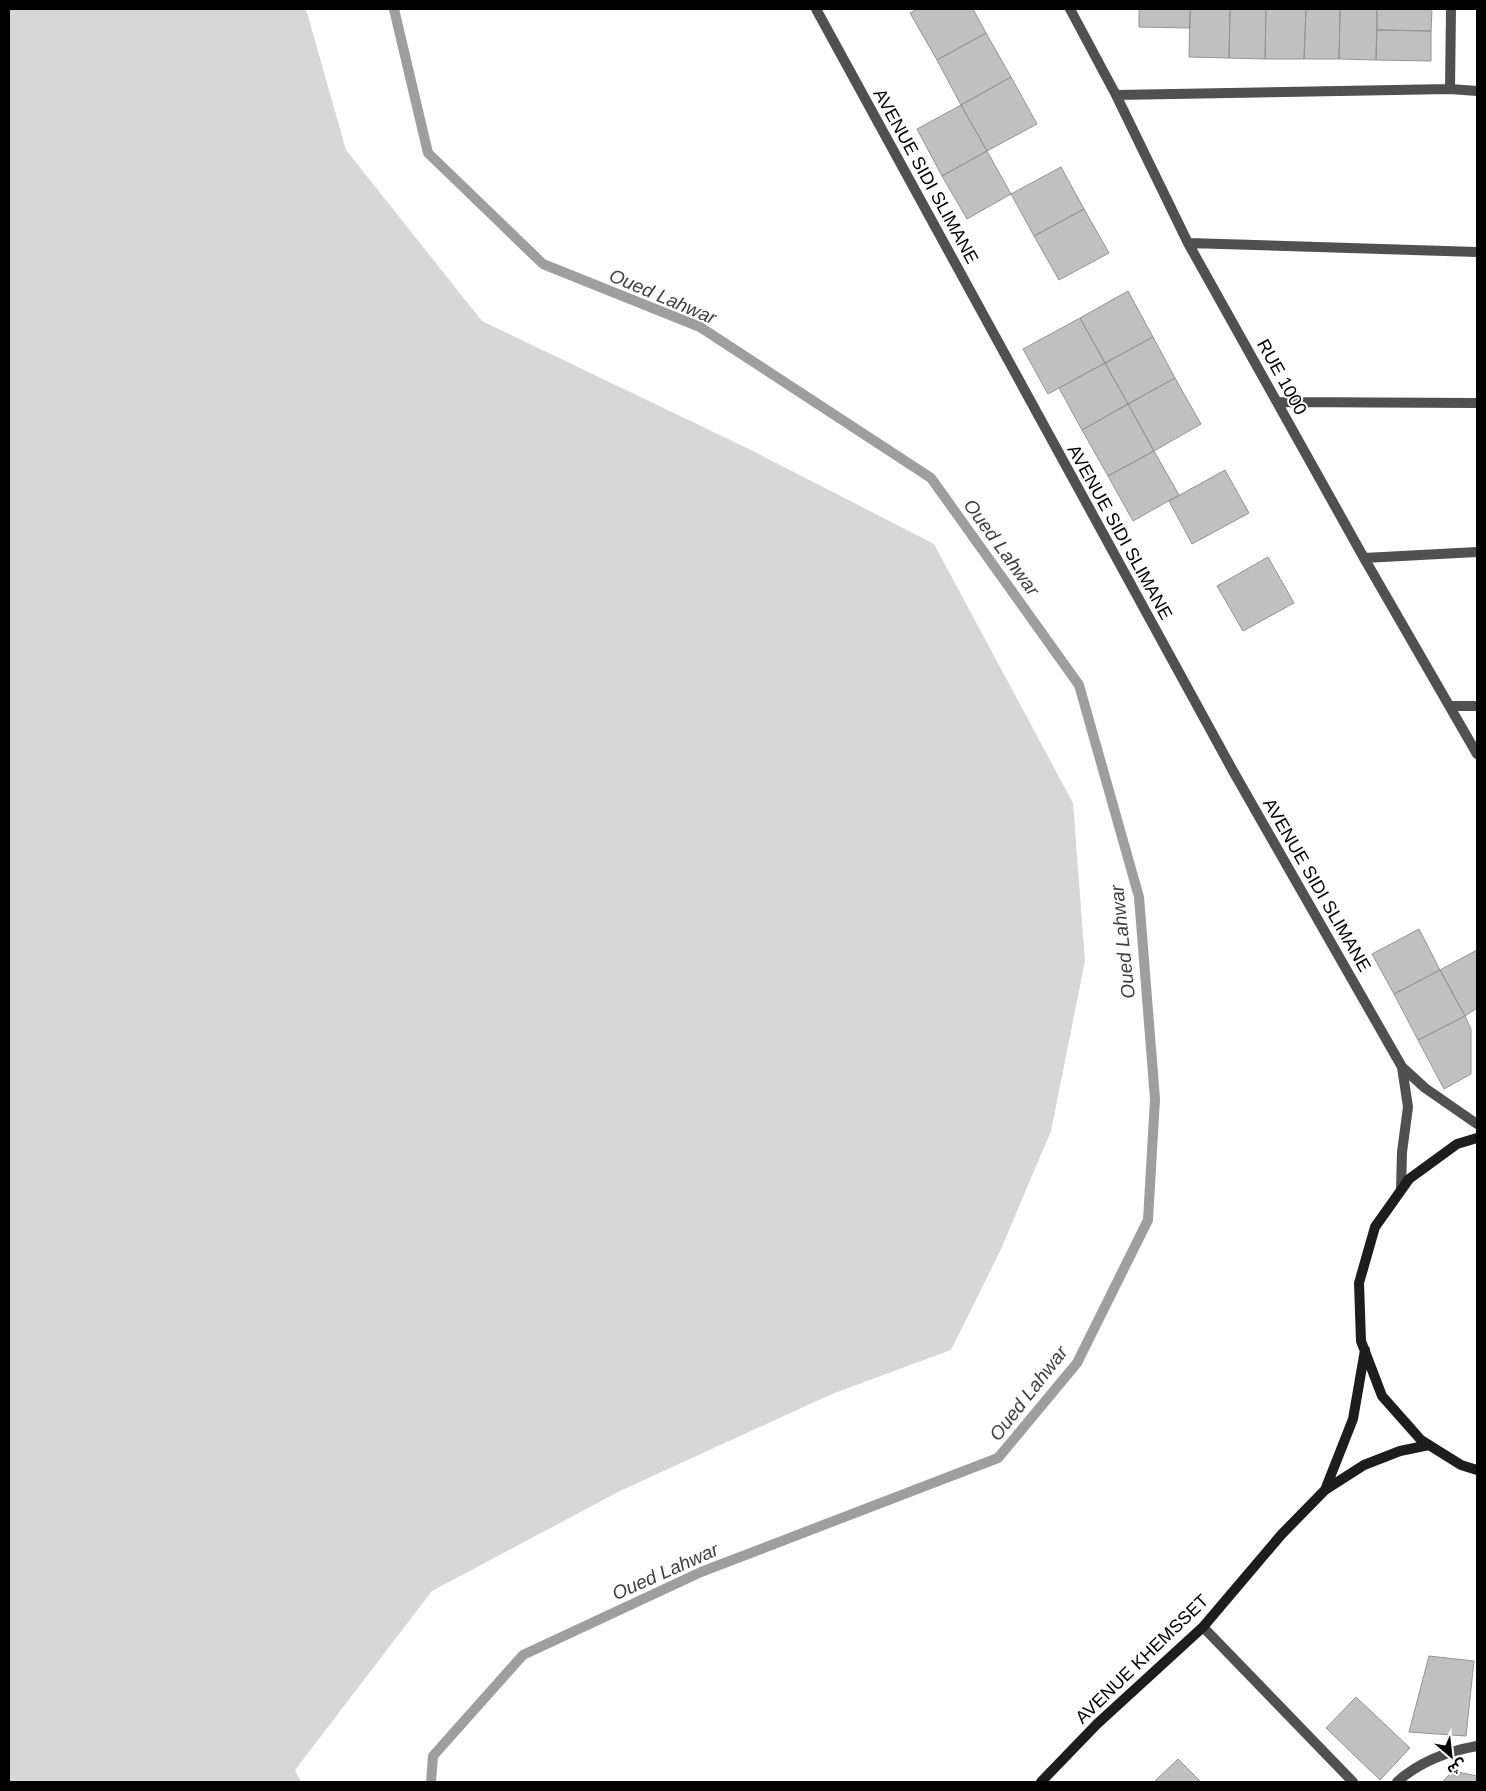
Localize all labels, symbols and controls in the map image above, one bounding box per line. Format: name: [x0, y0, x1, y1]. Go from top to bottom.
street label: AVENUE SIDI SLIMANE: [870, 85, 982, 267]
water label: Oued Lahwar: [606, 265, 720, 329]
street label: RUE 1000: [1253, 336, 1311, 418]
street label: AVENUE SIDI SLIMANE: [1064, 441, 1176, 623]
water label: Oued Lahwar: [960, 495, 1044, 600]
street label: AVENUE SIDI SLIMANE: [1259, 795, 1375, 975]
water label: Oued Lahwar: [1106, 883, 1139, 1000]
water label: Oued Lahwar: [985, 1341, 1072, 1445]
water label: Oued Lahwar: [609, 1538, 722, 1604]
street label: AVENUE KHEMSSET: [1071, 1590, 1213, 1728]
north arrow: [1426, 1731, 1476, 1781]
text: ش: [1445, 1756, 1469, 1779]

